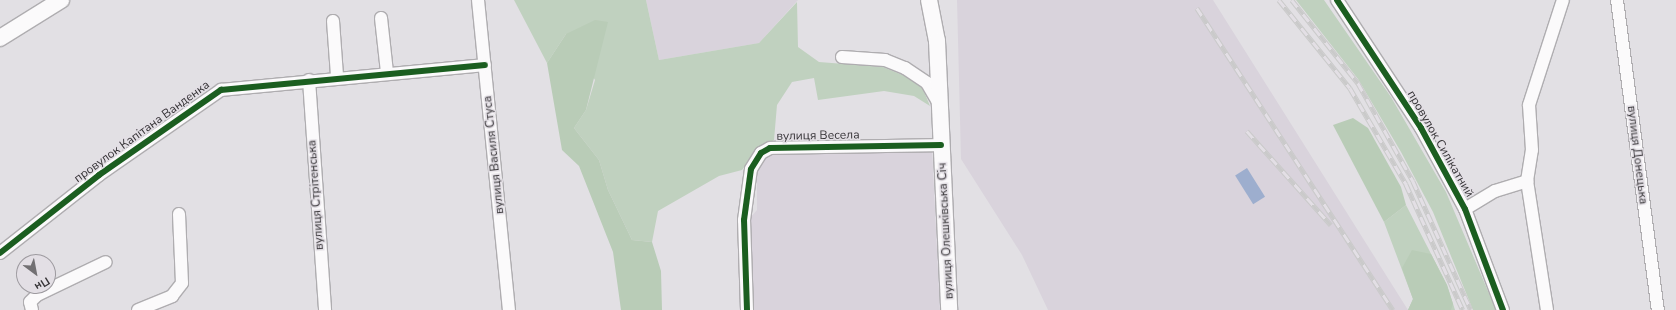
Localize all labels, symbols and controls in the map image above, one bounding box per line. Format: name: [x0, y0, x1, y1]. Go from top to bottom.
street label: провулок Капітана Ванденка: [71, 78, 213, 186]
street label: провулок Силікатний: [1404, 88, 1476, 200]
street label: вулиця Василя Стуса: [481, 95, 507, 215]
street label: вулиця Донецька: [1624, 105, 1650, 205]
street label: вулиця Весела: [776, 128, 860, 144]
street label: вулиця Стрітенська: [305, 139, 327, 251]
street label: вулиця Олешківська Січ: [935, 162, 957, 300]
north arrow: [16, 254, 56, 294]
text: Пн: [32, 273, 52, 294]

